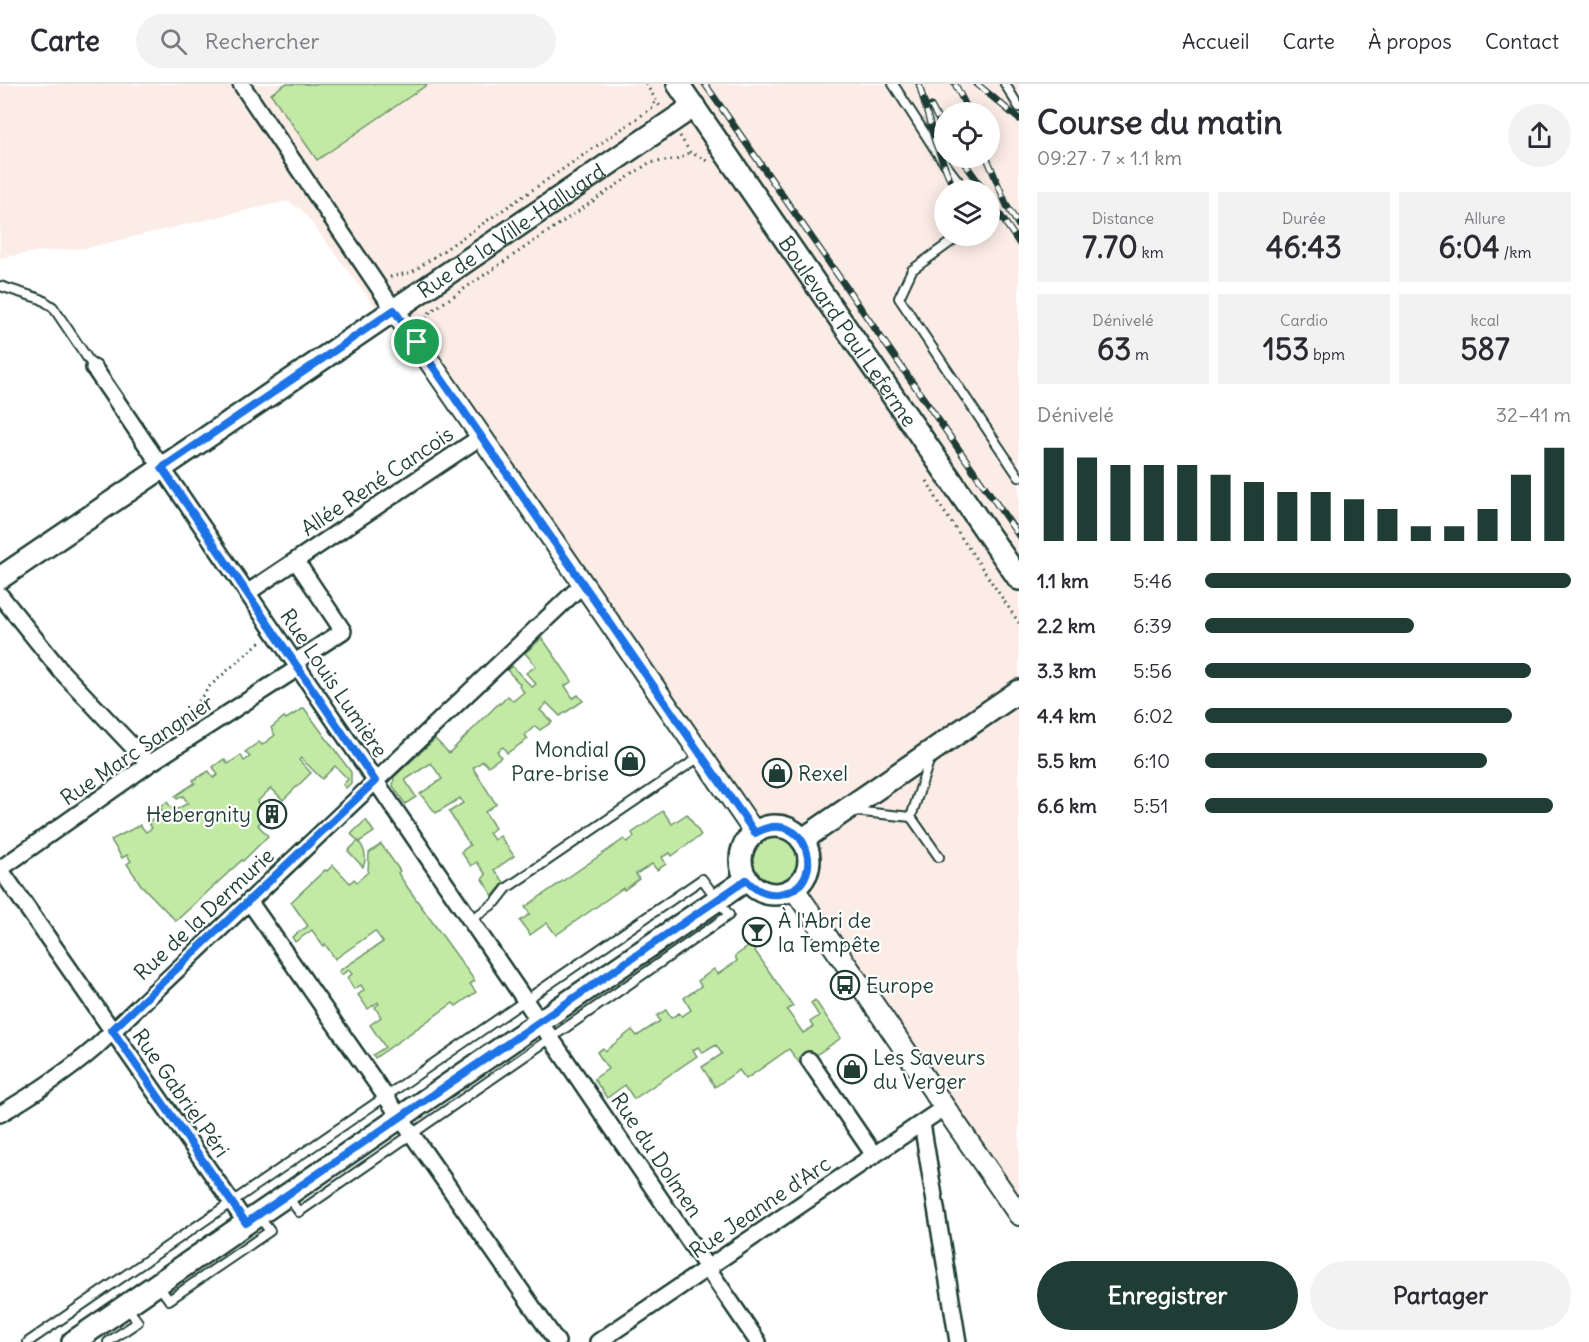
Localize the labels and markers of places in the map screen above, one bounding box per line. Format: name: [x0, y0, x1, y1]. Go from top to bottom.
pin: [391, 316, 442, 367]
place label: Mondial Pare-brise: [511, 736, 609, 787]
shop icon: Mondial Pare-brise: [614, 745, 646, 777]
shop icon: Rexel: [761, 757, 793, 789]
place label: Rexel: [798, 760, 848, 787]
building icon: Hebergnity: [256, 798, 288, 830]
place label: Hebergnity: [146, 801, 251, 828]
place label: À l'Abri de la Tempête: [778, 907, 880, 958]
bar icon: À l'Abri de la Tempête: [741, 916, 773, 948]
bus stop icon: Europe: [829, 969, 861, 1001]
place label: Europe: [866, 972, 934, 999]
place label: Les Saveurs du Verger: [873, 1044, 985, 1095]
shop icon: Les Saveurs du Verger: [836, 1053, 868, 1085]

